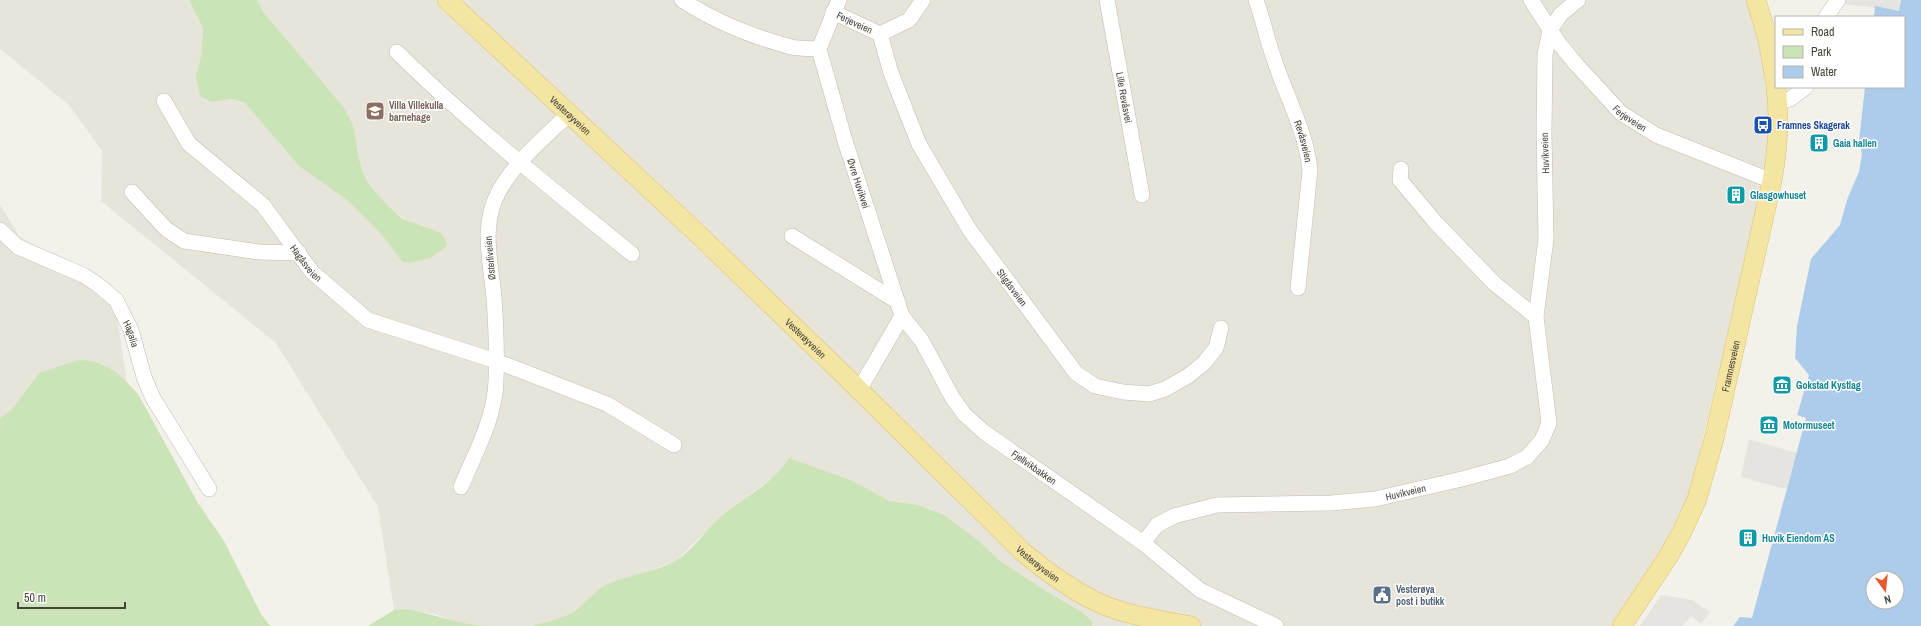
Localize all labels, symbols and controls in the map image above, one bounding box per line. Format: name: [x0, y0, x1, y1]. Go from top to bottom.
street label: Ferjeveien: [835, 8, 875, 36]
legend: [1775, 16, 1905, 88]
text: Road: [1811, 24, 1835, 40]
text: Park: [1811, 44, 1831, 60]
text: Water: [1811, 64, 1838, 80]
street label: Lille Revåsvei: [1114, 71, 1135, 124]
street label: Vesterøyveien: [547, 93, 594, 138]
place label: Villa Villekulla barnehage: [389, 99, 444, 124]
school or university icon: Villa Villekulla barnehage: [364, 100, 386, 122]
street label: Ferjeveien: [1610, 102, 1649, 134]
bus stop icon: Framnes Skagerak: [1752, 114, 1774, 136]
street label: Revåsveien: [1291, 118, 1315, 163]
place label: Framnes Skagerak: [1777, 119, 1850, 132]
street label: Huvikveien: [1538, 132, 1552, 174]
building icon: Gaia hallen: [1808, 132, 1830, 154]
place label: Gaia hallen: [1833, 137, 1877, 150]
street label: Øvre Huvikvei: [845, 157, 873, 210]
building icon: Glasgowhuset: [1725, 184, 1747, 206]
place label: Glasgowhuset: [1750, 189, 1806, 202]
street label: Østerliveien: [482, 235, 498, 281]
street label: Hagåsveien: [288, 242, 325, 284]
street label: Stigåsveien: [994, 266, 1030, 309]
street label: Vesterøyveien: [783, 315, 829, 361]
street label: Hagalia: [120, 318, 142, 349]
street label: Framnesveien: [1718, 339, 1743, 393]
museum icon: Gokstad Kystlag: [1771, 374, 1793, 396]
place label: Gokstad Kystlag: [1796, 379, 1861, 392]
museum icon: Motormuseet: [1758, 414, 1780, 436]
place label: Motormuseet: [1783, 419, 1835, 432]
street label: Fjellvikbakken: [1009, 447, 1059, 487]
street label: Huvikveien: [1384, 481, 1427, 503]
building icon: Huvik Eiendom AS: [1737, 527, 1759, 549]
place label: Huvik Eiendom AS: [1762, 532, 1835, 545]
street label: Vesterøyveien: [1014, 543, 1062, 585]
north arrow: [1865, 570, 1905, 610]
place label: Vesterøya post i butikk: [1396, 583, 1445, 608]
scale bar: [18, 584, 125, 610]
public building icon: Vesterøya post i butikk: [1371, 584, 1393, 606]
text: 50 m: [24, 590, 46, 606]
text: N: [1883, 592, 1893, 607]

